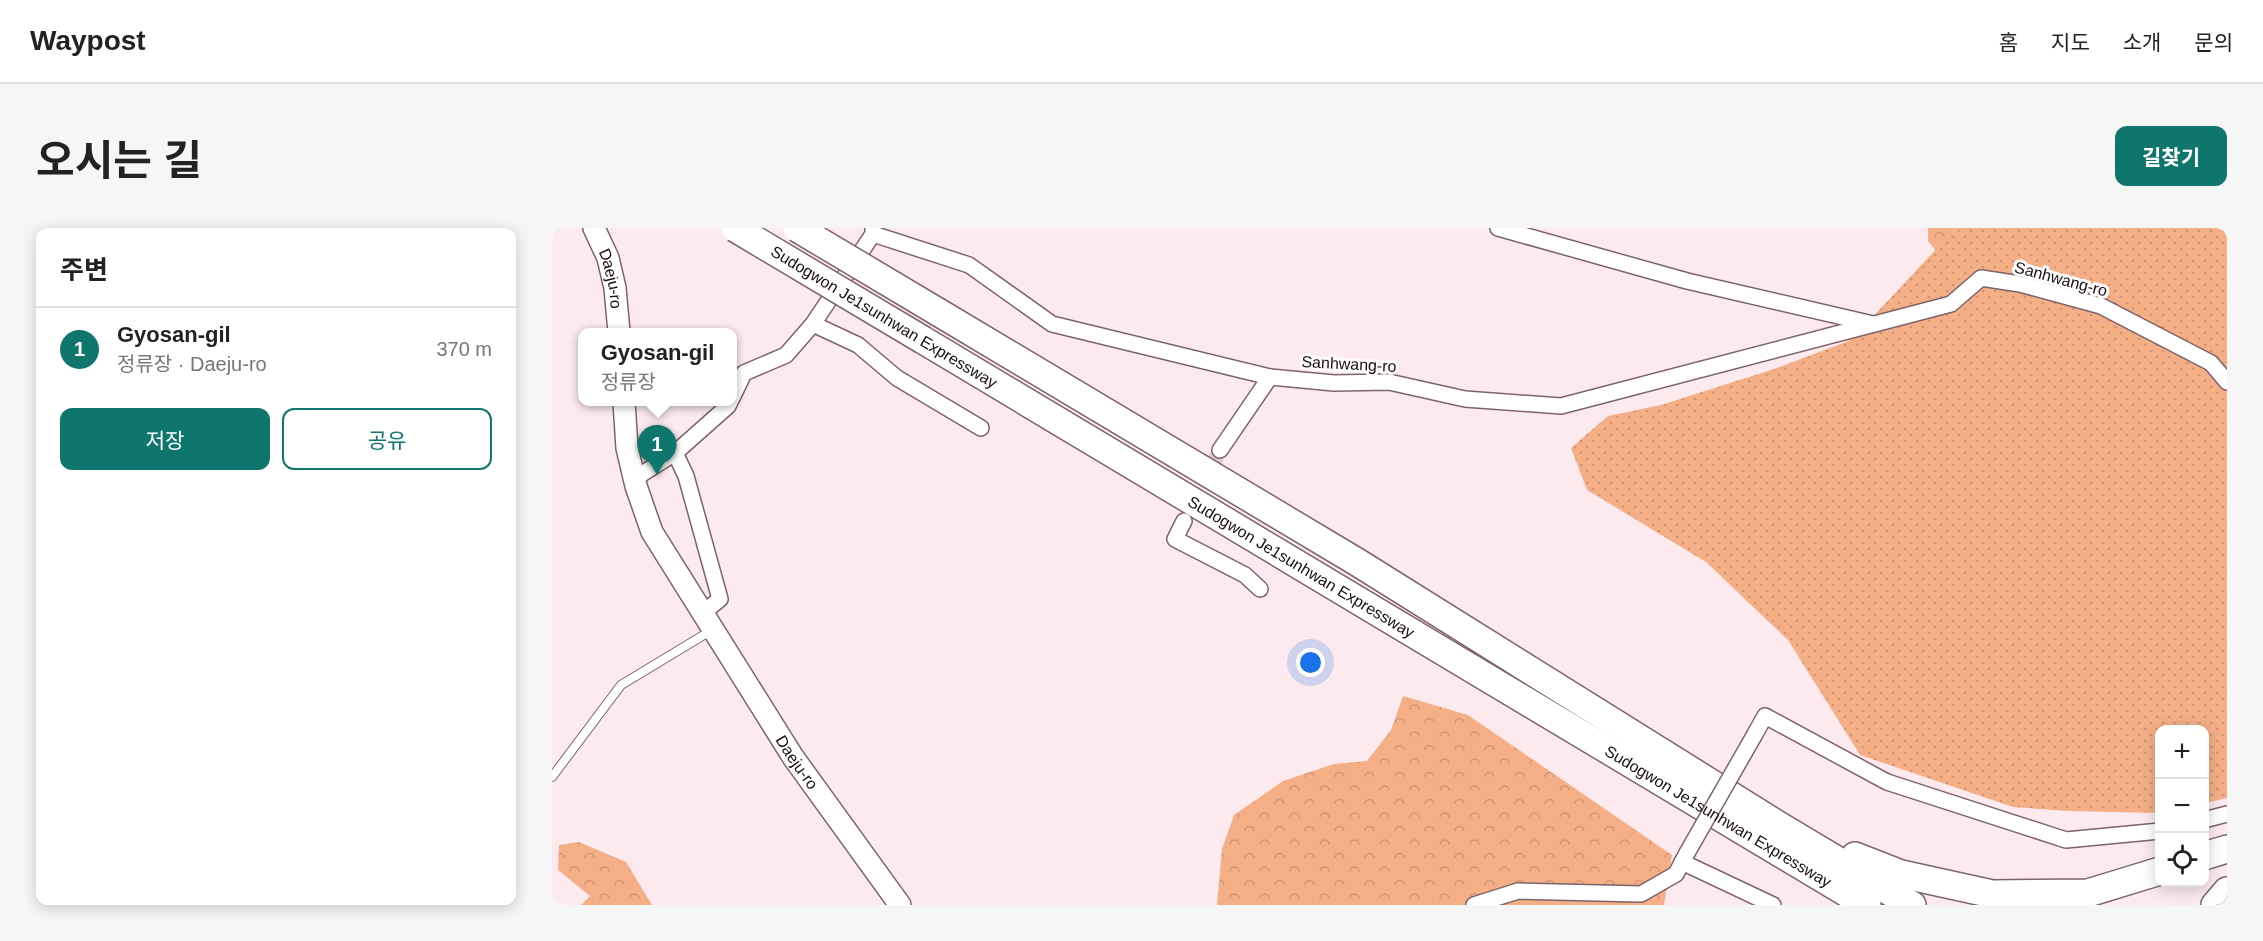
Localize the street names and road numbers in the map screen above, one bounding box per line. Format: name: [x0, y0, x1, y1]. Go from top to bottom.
street label: Sudogwon Je1sunhwan Expressway: [768, 243, 1000, 391]
street label: Daeju-ro: [596, 246, 625, 310]
street label: Sanhwang-ro: [2013, 258, 2109, 300]
street label: Sanhwang-ro: [1301, 353, 1397, 375]
street label: Sudogwon Je1sunhwan Expressway: [1185, 492, 1418, 641]
street label: Daeju-ro: [773, 732, 822, 792]
street label: Sudogwon Je1sunhwan Expressway: [1602, 742, 1835, 890]

